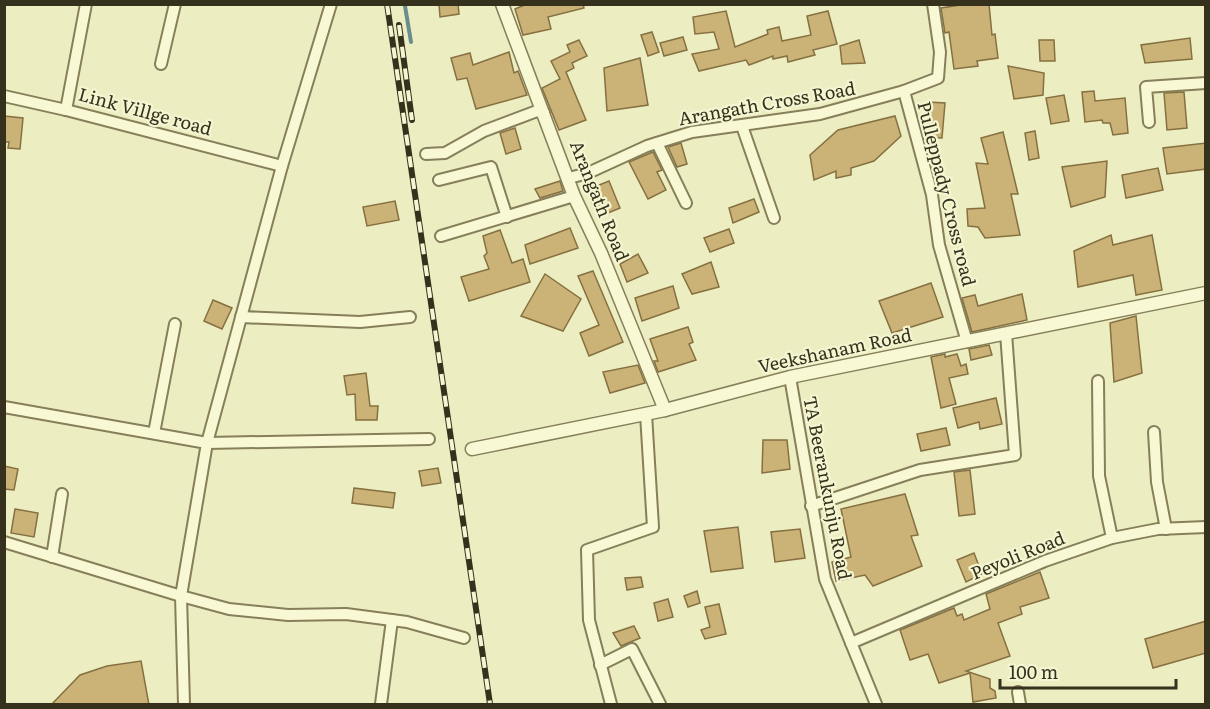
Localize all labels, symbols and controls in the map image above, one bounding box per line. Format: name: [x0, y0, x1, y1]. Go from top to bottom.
street label: Arangath Cross Road: [676, 74, 857, 131]
street label: Link Villge road: [76, 80, 215, 141]
street label: Pulleppady Cross road: [911, 98, 984, 289]
street label: Arangath Road: [564, 136, 637, 265]
street label: Veekshanam Road: [755, 320, 914, 379]
street label: TA Beerankunju Road: [797, 394, 860, 582]
street label: Peyoli Road: [966, 523, 1069, 586]
scale bar: [1000, 652, 1176, 690]
text: 100 m: [1009, 658, 1058, 685]

